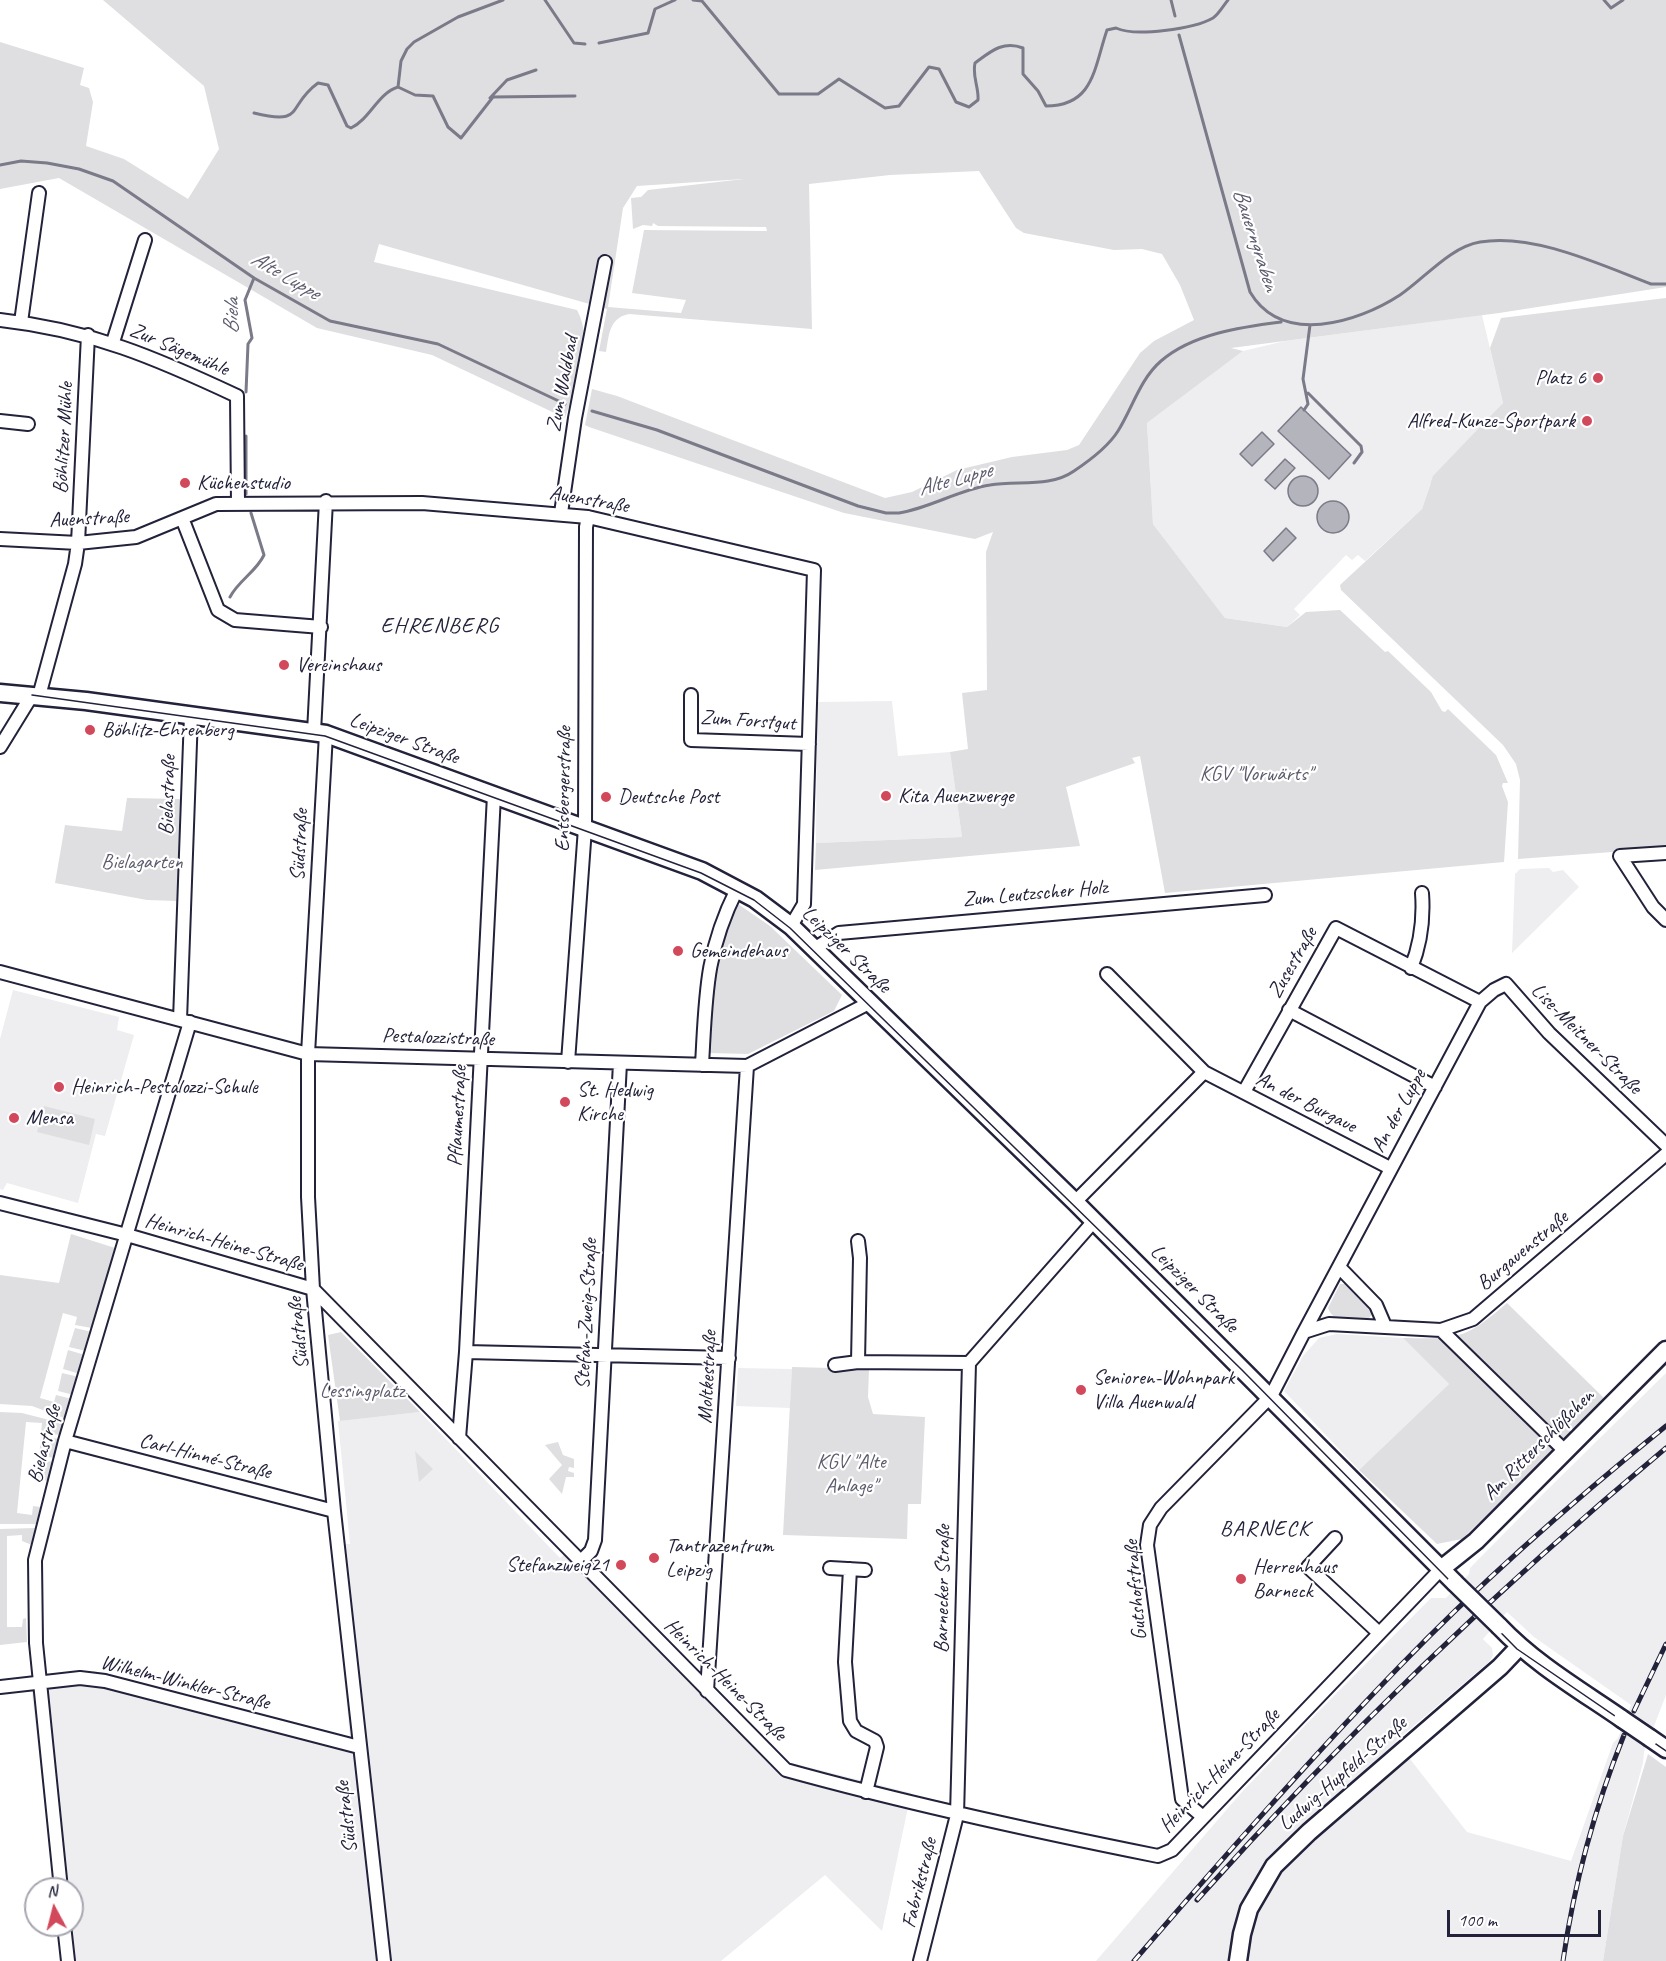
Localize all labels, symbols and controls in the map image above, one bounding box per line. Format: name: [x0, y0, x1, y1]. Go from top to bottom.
water label: Bauerngraben: [1226, 186, 1284, 294]
water label: Alte Luppe: [246, 246, 324, 306]
water label: Biela: [218, 298, 246, 334]
street label: Zur Sägemühle: [126, 318, 232, 382]
street label: Zum Waldbad: [541, 334, 585, 434]
place label: Platz 6: [1535, 365, 1586, 391]
marker: Platz 6: [1591, 371, 1605, 385]
street label: Böhlitzer Mühle: [48, 382, 80, 494]
place label: Alfred-Kunze-Sportpark: [1407, 408, 1575, 434]
marker: Alfred-Kunze-Sportpark: [1580, 414, 1594, 428]
water label: Alte Luppe: [915, 458, 995, 502]
place label: Küchenstudio: [197, 470, 290, 496]
marker: Küchenstudio: [178, 476, 192, 490]
street label: Auenstraße: [547, 481, 631, 519]
street label: Auenstraße: [48, 504, 130, 534]
district label: EHRENBERG: [381, 613, 499, 639]
place label: Vereinshaus: [296, 652, 381, 678]
marker: Vereinshaus: [277, 658, 291, 672]
street label: Zum Forstgut: [700, 705, 796, 737]
street label: Leipziger Straße: [346, 708, 462, 770]
place label: Böhlitz-Ehrenberg: [102, 717, 234, 743]
marker: Böhlitz-Ehrenberg: [83, 723, 97, 737]
street label: Entsbergerstraße: [550, 726, 578, 852]
street label: Bielastraße: [154, 755, 182, 835]
park label: KGV "Vorwärts": [1200, 761, 1312, 787]
place label: Kita Auenzwerge: [898, 783, 1014, 809]
place label: Deutsche Post: [618, 784, 719, 810]
marker: Kita Auenzwerge: [879, 789, 893, 803]
marker: Deutsche Post: [599, 790, 613, 804]
street label: Südstraße: [286, 808, 314, 882]
park label: Bielagarten: [101, 849, 183, 875]
street label: Zum Leutzscher Holz: [962, 875, 1108, 913]
street label: Leipziger Straße: [796, 901, 896, 999]
street label: Zusestraße: [1263, 923, 1323, 1003]
place label: Gemeindehaus: [690, 938, 787, 964]
marker: Gemeindehaus: [671, 944, 685, 958]
street label: Lise-Meitner-Straße: [1525, 978, 1647, 1100]
street label: Pestalozzistraße: [382, 1023, 494, 1053]
street label: Pflaumestraße: [443, 1065, 473, 1167]
street label: An der Luppe: [1366, 1065, 1432, 1157]
street label: An der Burgaue: [1252, 1067, 1360, 1139]
place label: Heinrich-Pestalozzi-Schule: [71, 1074, 258, 1100]
place label: St. Hedwig Kirche: [577, 1077, 653, 1127]
marker: Heinrich-Pestalozzi-Schule: [52, 1080, 66, 1094]
marker: St. Hedwig Kirche: [558, 1095, 572, 1109]
place label: Mensa: [26, 1105, 73, 1131]
marker: Mensa: [7, 1111, 21, 1125]
street label: Burgauenstraße: [1472, 1206, 1574, 1296]
street label: Heinrich-Heine-Straße: [142, 1208, 306, 1278]
street label: Stefan-Zweig-Straße: [570, 1238, 604, 1390]
street label: Leipziger Straße: [1145, 1240, 1243, 1338]
street label: Südstraße: [283, 1296, 315, 1370]
street label: Moltkestraße: [693, 1330, 723, 1424]
place label: Senioren-Wohnpark Villa Auenwald: [1093, 1365, 1234, 1415]
park label: Lessingplatz: [320, 1378, 404, 1404]
marker: Senioren-Wohnpark Villa Auenwald: [1074, 1383, 1088, 1397]
street label: Am Ritterschlößchen: [1478, 1384, 1600, 1506]
street label: Bielastraße: [22, 1402, 68, 1486]
street label: Carl-Hinné-Straße: [136, 1428, 274, 1486]
park label: KGV "Alte Anlage": [817, 1449, 885, 1499]
district label: BARNECK: [1220, 1516, 1310, 1542]
street label: Barnecker Straße: [929, 1525, 957, 1653]
place label: Tantrazentrum Leipzig: [666, 1533, 773, 1583]
street label: Gutshofstraße: [1119, 1539, 1153, 1641]
marker: Tantrazentrum Leipzig: [647, 1551, 661, 1565]
place label: Stefanzweig21: [506, 1552, 609, 1578]
place label: Herrenhaus Barneck: [1253, 1554, 1336, 1604]
marker: Stefanzweig21: [614, 1558, 628, 1572]
marker: Herrenhaus Barneck: [1234, 1572, 1248, 1586]
street label: Heinrich-Heine-Straße: [658, 1613, 792, 1747]
street label: Wilhelm-Winkler-Straße: [98, 1650, 272, 1716]
street label: Heinrich-Heine-Straße: [1154, 1704, 1286, 1838]
street label: Ludwig-Hupfeld-Straße: [1274, 1711, 1412, 1837]
street label: Südstraße: [330, 1780, 364, 1854]
street label: Fabrikstraße: [897, 1835, 943, 1931]
north arrow: [24, 1877, 84, 1937]
text: N: [46, 1881, 58, 1902]
scale bar: [1450, 1898, 1604, 1936]
text: 100 m: [1458, 1909, 1497, 1931]

